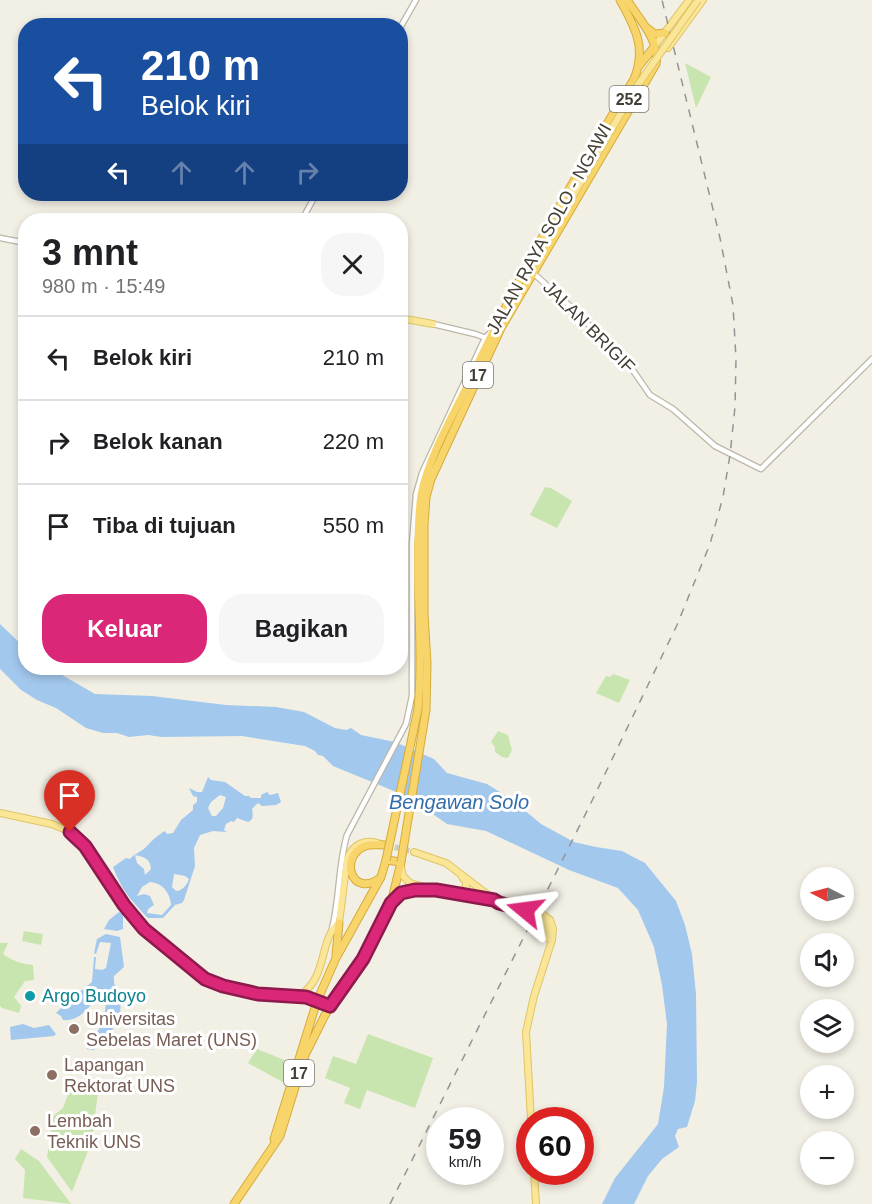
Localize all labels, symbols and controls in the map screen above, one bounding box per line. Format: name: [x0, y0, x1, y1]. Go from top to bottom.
icon: left: [42, 42, 120, 120]
text: 210 m: [141, 42, 260, 89]
road number: 252: [610, 86, 648, 112]
text: Belok kiri: [141, 91, 251, 121]
street label: JALAN RAYA SOLO - NGAWI: [483, 120, 615, 338]
icon: left: [102, 156, 135, 189]
icon: ahead: [165, 156, 198, 189]
icon: ahead: [228, 156, 261, 189]
icon: right: [291, 156, 324, 189]
text: 3 mnt: [42, 232, 138, 273]
button: close: [321, 233, 384, 296]
text: 980 m · 15:49: [42, 275, 165, 297]
street label: JALAN BRIGIF: [539, 277, 639, 377]
icon: left: [42, 342, 75, 375]
text: Belok kiri: [93, 345, 192, 370]
text: 210 m: [323, 345, 384, 370]
road number: 17: [463, 362, 493, 388]
icon: right: [42, 426, 75, 459]
text: Belok kanan: [93, 429, 223, 454]
text: 220 m: [323, 429, 384, 454]
icon: arrive: [42, 510, 75, 543]
text: Tiba di tujuan: [93, 513, 236, 538]
text: 550 m: [323, 513, 384, 538]
button: Keluar: [42, 594, 207, 663]
button: Bagikan: [219, 594, 384, 663]
pin: [44, 770, 95, 832]
icon: arrive: [53, 779, 86, 812]
water label: Bengawan Solo: [389, 791, 529, 813]
north arrow: [800, 867, 854, 921]
map controls: [800, 867, 854, 1185]
position arrow: [493, 878, 557, 942]
button: sound: [800, 933, 854, 987]
place label: Argo Budoyo: [42, 986, 146, 1006]
marker: Argo Budoyo: [23, 989, 37, 1003]
button: layers: [800, 999, 854, 1053]
place label: Universitas Sebelas Maret (UNS): [86, 1009, 257, 1050]
marker: Universitas Sebelas Maret (UNS): [67, 1022, 81, 1036]
place label: Lapangan Rektorat UNS: [64, 1055, 175, 1096]
road number: 17: [284, 1060, 314, 1086]
button: +: [800, 1065, 854, 1119]
marker: Lapangan Rektorat UNS: [45, 1068, 59, 1082]
speed limit sign: 60: [516, 1107, 594, 1185]
place label: Lembah Teknik UNS: [47, 1111, 141, 1152]
text: 59: [448, 1122, 482, 1155]
marker: Lembah Teknik UNS: [28, 1124, 42, 1138]
button: −: [800, 1131, 854, 1185]
text: km/h: [449, 1153, 481, 1170]

